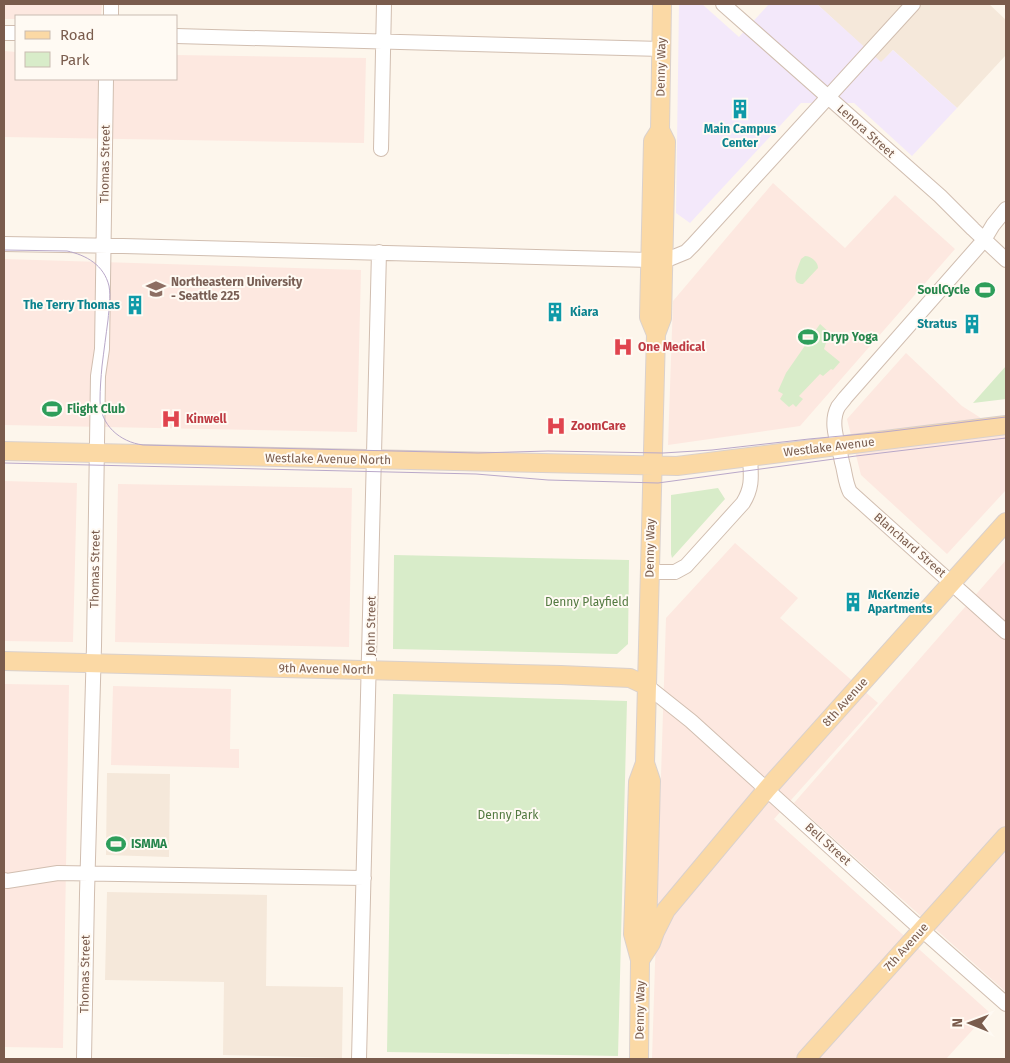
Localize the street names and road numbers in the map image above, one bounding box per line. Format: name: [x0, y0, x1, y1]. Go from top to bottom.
street label: Denny Way: [653, 37, 669, 97]
street label: Lenora Street: [834, 101, 898, 161]
street label: Thomas Street: [97, 124, 113, 203]
street label: Westlake Avenue: [783, 434, 875, 460]
street label: Westlake Avenue North: [265, 451, 391, 467]
street label: Blanchard Street: [871, 510, 949, 581]
street label: Denny Way: [642, 518, 658, 578]
street label: Thomas Street: [87, 529, 103, 608]
street label: John Street: [363, 595, 379, 656]
street label: 9th Avenue North: [278, 661, 374, 677]
street label: 8th Avenue: [819, 675, 871, 729]
street label: Bell Street: [802, 820, 854, 869]
street label: 7th Avenue: [881, 920, 931, 974]
street label: Thomas Street: [77, 934, 93, 1013]
street label: Denny Way: [632, 980, 648, 1040]

